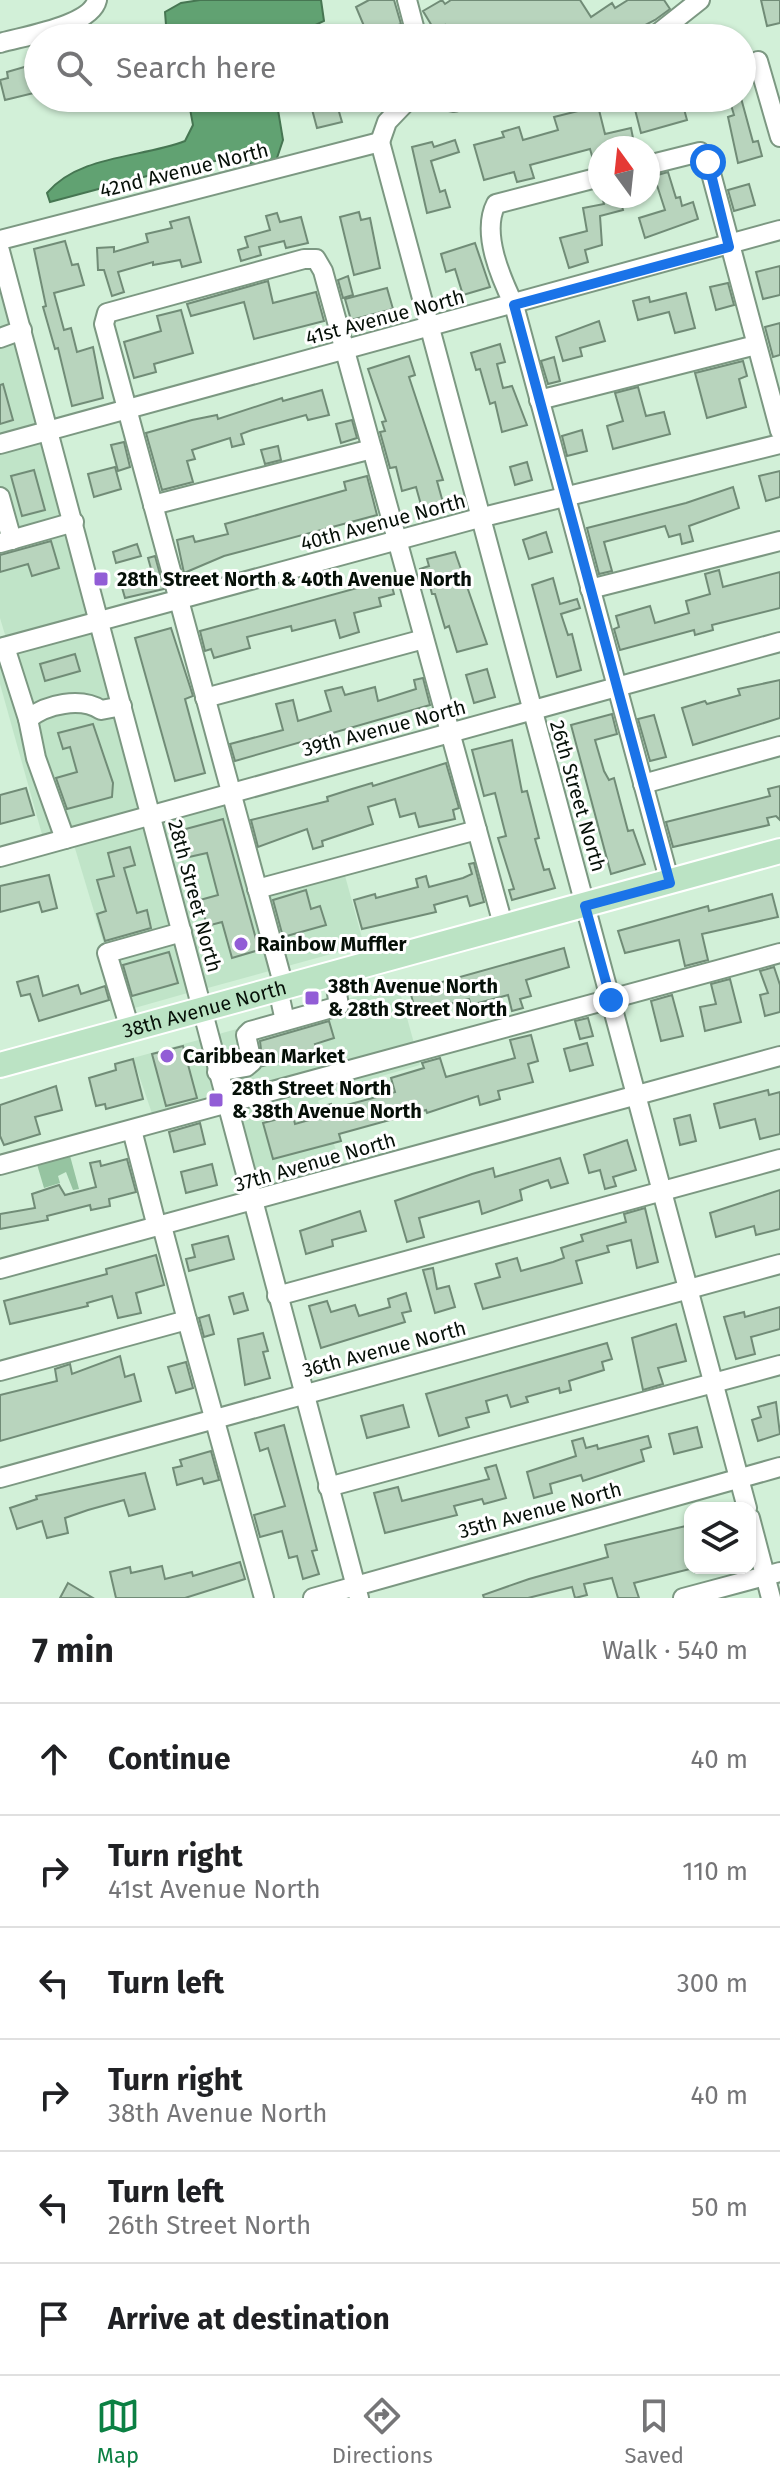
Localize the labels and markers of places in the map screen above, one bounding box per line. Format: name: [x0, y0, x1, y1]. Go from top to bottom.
place label: 28th Street North & 40th Avenue North: [117, 567, 472, 591]
marker: 28th Street North & 40th Avenue North: [92, 570, 110, 588]
place label: Rainbow Muffler: [257, 932, 407, 956]
marker: Rainbow Muffler: [232, 935, 250, 953]
place label: 38th Avenue North & 28th Street North: [327, 974, 507, 1021]
marker: 38th Avenue North & 28th Street North: [303, 989, 321, 1007]
place label: Caribbean Market: [183, 1044, 345, 1068]
marker: Caribbean Market: [158, 1047, 176, 1065]
place label: 28th Street North & 38th Avenue North: [232, 1076, 422, 1123]
marker: 28th Street North & 38th Avenue North: [207, 1091, 225, 1109]

